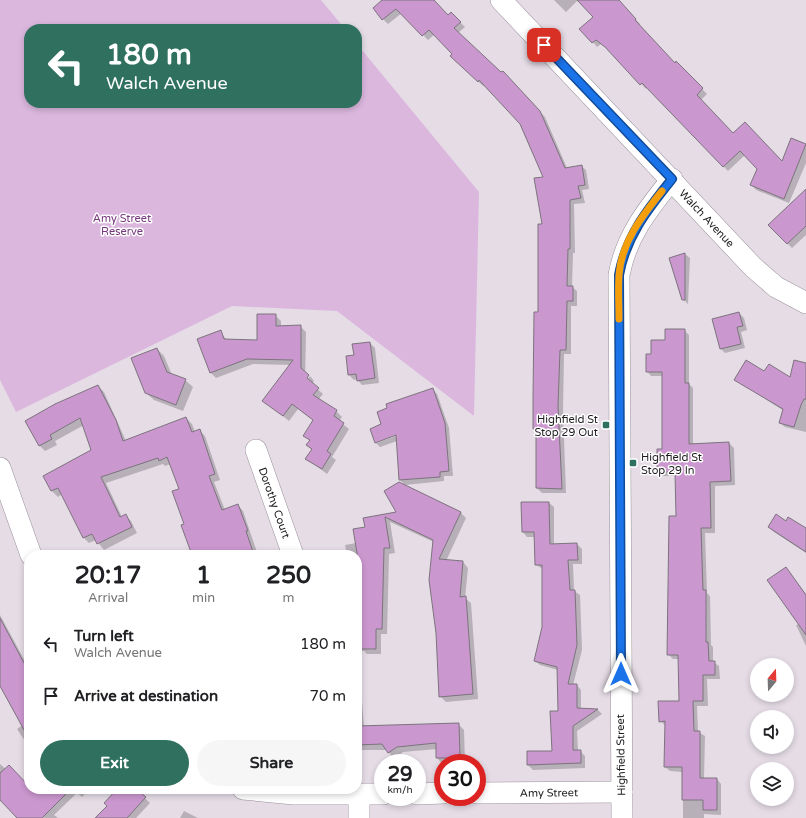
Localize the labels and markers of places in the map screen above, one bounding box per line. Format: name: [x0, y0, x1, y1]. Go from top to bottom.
pin: [527, 28, 561, 62]
place label: Highfield St Stop 29 Out: [534, 413, 598, 439]
marker: Highfield St Stop 29 Out: [601, 420, 611, 430]
place label: Highfield St Stop 29 In: [641, 451, 702, 477]
marker: Highfield St Stop 29 In: [628, 458, 638, 468]

